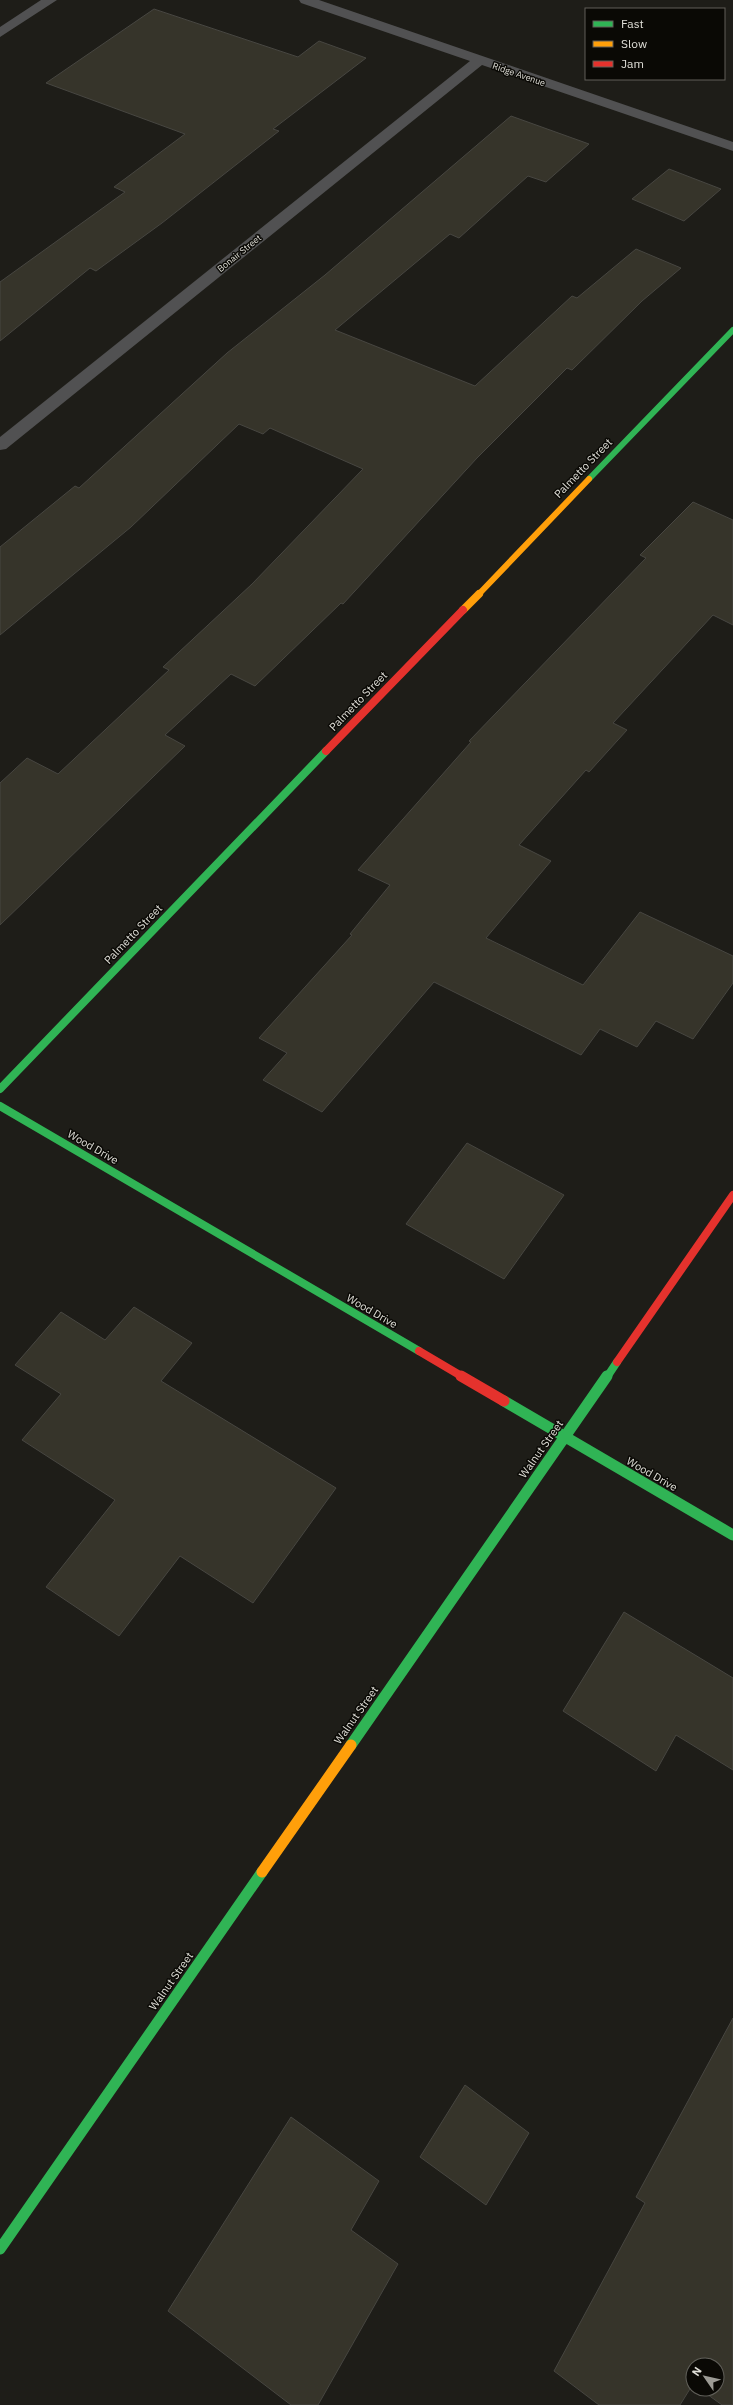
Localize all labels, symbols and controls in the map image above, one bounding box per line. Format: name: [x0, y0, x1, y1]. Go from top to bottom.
legend: [585, 8, 725, 80]
text: Fast: [621, 16, 644, 31]
text: Slow: [621, 36, 647, 51]
text: Jam: [621, 56, 644, 71]
street label: Ridge Avenue: [491, 60, 547, 88]
street label: Bonair Street: [215, 232, 263, 274]
street label: Palmetto Street: [551, 435, 615, 501]
street label: Palmetto Street: [326, 668, 390, 734]
street label: Palmetto Street: [101, 901, 165, 967]
street label: Wood Drive: [65, 1127, 121, 1167]
street label: Wood Drive: [344, 1291, 400, 1331]
street label: Walnut Street: [516, 1417, 566, 1481]
street label: Wood Drive: [624, 1454, 680, 1494]
street label: Walnut Street: [331, 1683, 381, 1747]
street label: Walnut Street: [146, 1949, 196, 2013]
north arrow: [685, 2357, 725, 2397]
text: N: [689, 2364, 705, 2379]

